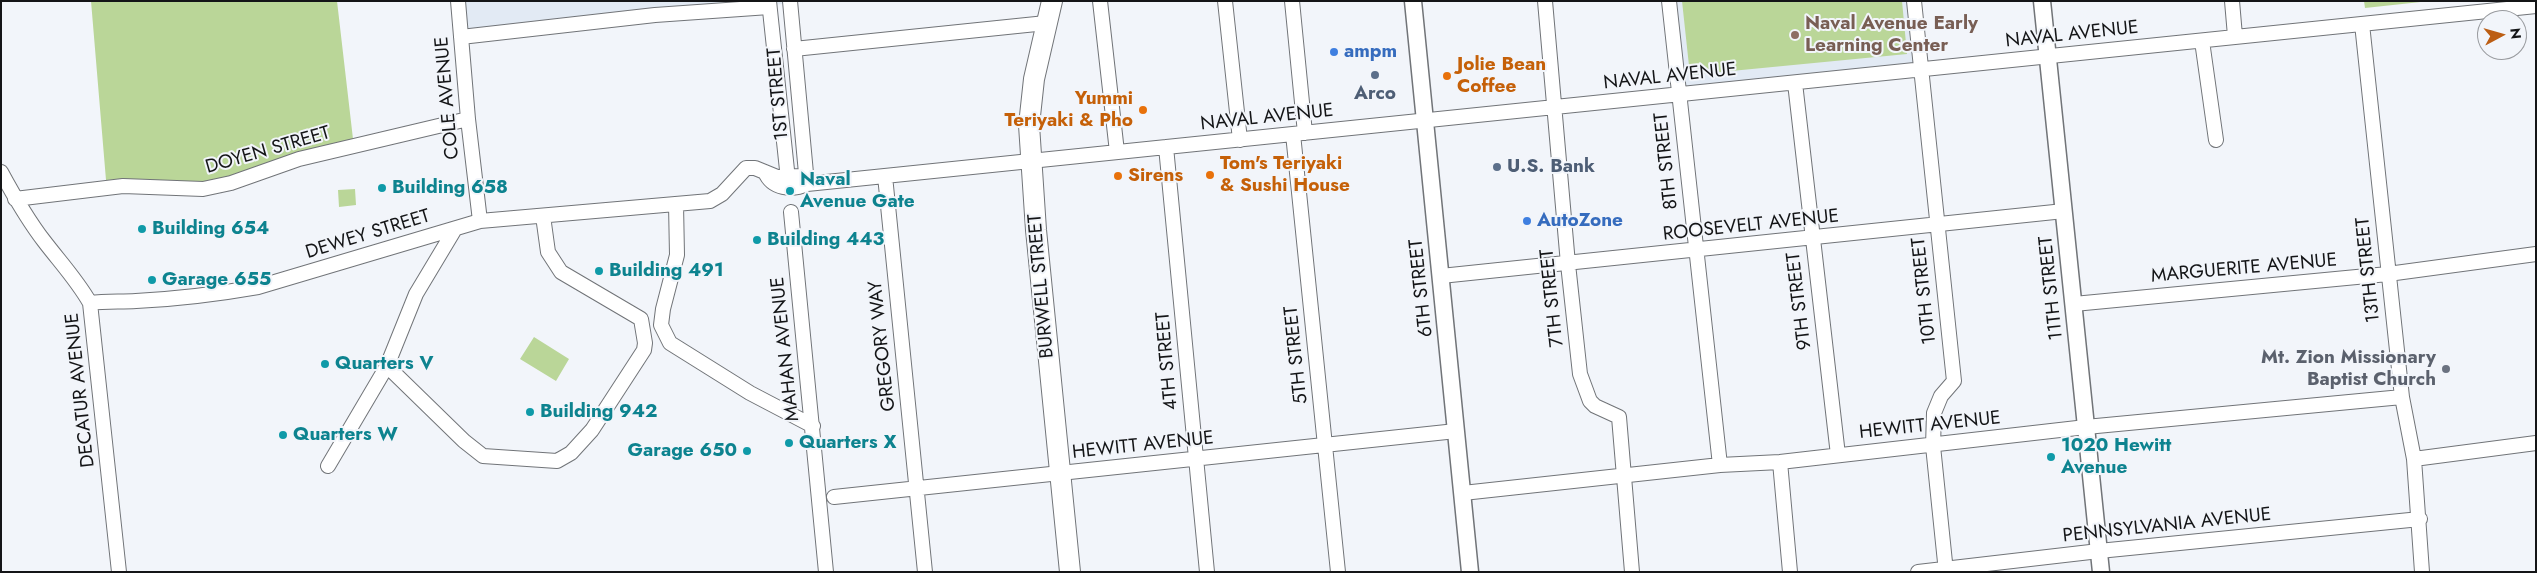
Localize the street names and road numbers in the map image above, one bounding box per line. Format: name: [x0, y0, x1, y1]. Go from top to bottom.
street label: NAVAL AVENUE: [2004, 17, 2140, 53]
street label: COLE AVENUE: [431, 36, 465, 160]
street label: 1ST STREET: [764, 47, 794, 141]
street label: NAVAL AVENUE: [1602, 59, 1738, 95]
street label: NAVAL AVENUE: [1199, 100, 1335, 136]
street label: 8TH STREET: [1651, 111, 1683, 211]
street label: DOYEN STREET: [203, 122, 333, 180]
street label: DEWEY STREET: [303, 205, 433, 265]
street label: ROOSEVELT AVENUE: [1662, 205, 1840, 247]
street label: BURWELL STREET: [1024, 213, 1060, 359]
street label: 13TH STREET: [2352, 216, 2386, 324]
street label: 11TH STREET: [2035, 235, 2069, 341]
street label: 10TH STREET: [1908, 236, 1942, 346]
street label: 6TH STREET: [1406, 238, 1438, 338]
street label: 7TH STREET: [1537, 248, 1569, 348]
street label: MARGUERITE AVENUE: [2150, 250, 2338, 288]
street label: 9TH STREET: [1783, 251, 1817, 351]
street label: MAHAN AVENUE: [767, 276, 805, 422]
street label: GREGORY WAY: [865, 280, 901, 412]
street label: 5TH STREET: [1281, 305, 1313, 405]
street label: 4TH STREET: [1152, 311, 1184, 411]
street label: DECATUR AVENUE: [62, 312, 100, 468]
street label: HEWITT AVENUE: [1858, 407, 2002, 445]
street label: HEWITT AVENUE: [1071, 427, 1215, 465]
street label: PENNSYLVANIA AVENUE: [2062, 504, 2272, 548]

